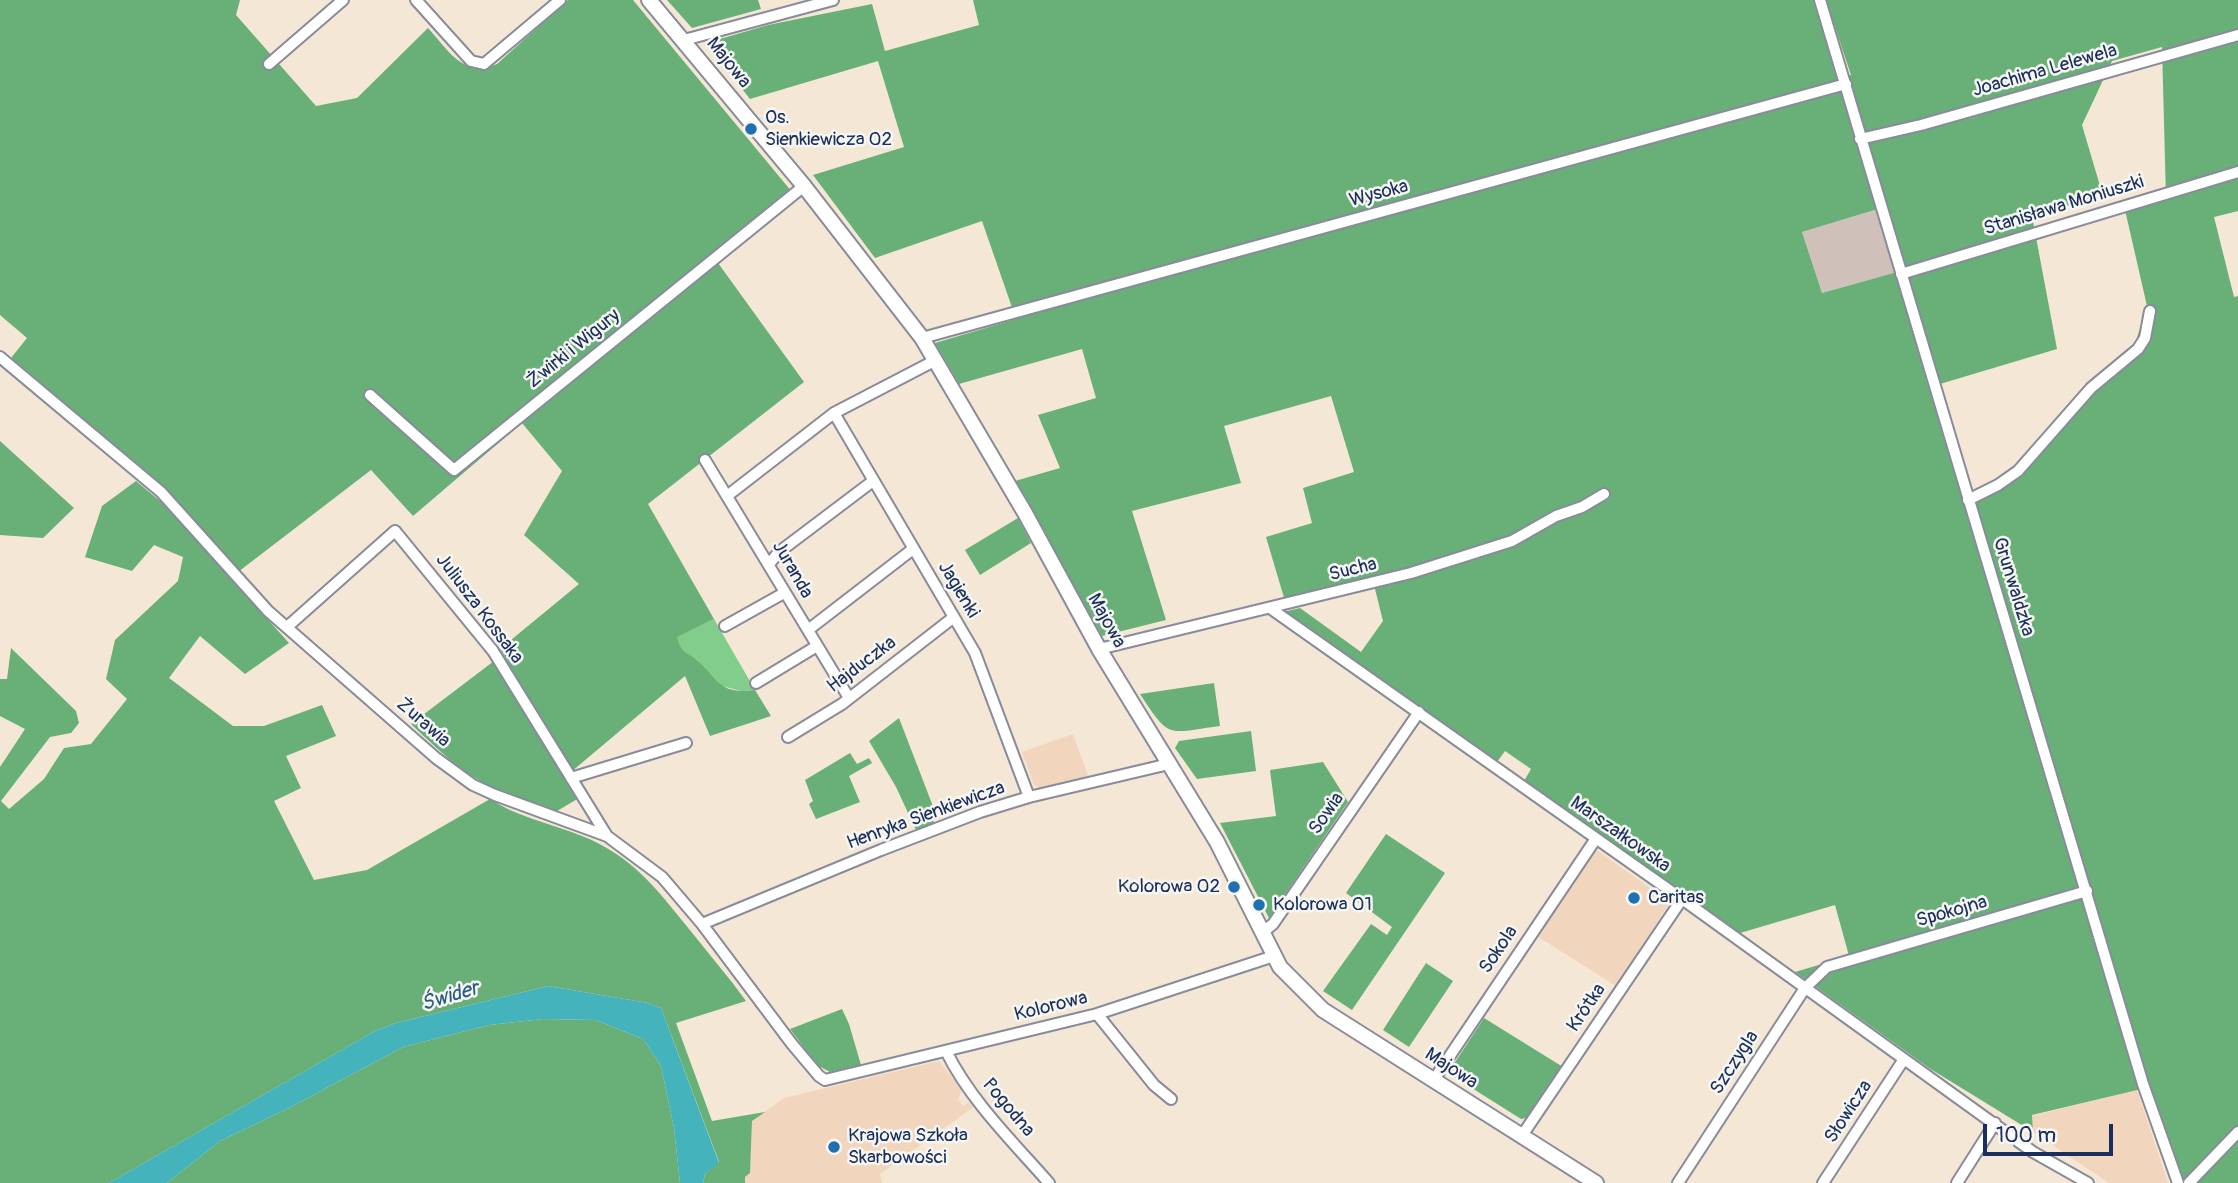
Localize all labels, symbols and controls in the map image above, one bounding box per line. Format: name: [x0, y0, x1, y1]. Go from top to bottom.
street label: Majowa: [701, 33, 755, 93]
street label: Joachima Lelewela: [1970, 39, 2120, 103]
place label: Os. Sienkiewicza 02: [765, 107, 892, 151]
marker: Os. Sienkiewicza 02: [743, 121, 759, 137]
street label: Stanisława Moniuszki: [1981, 171, 2147, 241]
street label: Wysoka: [1347, 175, 1411, 213]
street label: Żwirki i Wigury: [523, 305, 625, 393]
street label: Grunwaldzka: [1987, 535, 2039, 639]
street label: Juranda: [766, 537, 818, 603]
street label: Juliusza Kossaka: [430, 550, 528, 668]
street label: Sucha: [1327, 553, 1379, 587]
street label: Jagienki: [932, 558, 984, 622]
street label: Majowa: [1082, 590, 1130, 652]
street label: Hajduczka: [823, 632, 901, 698]
street label: Żurawia: [391, 693, 455, 753]
street label: Henryka Sienkiewicza: [844, 777, 1008, 855]
street label: Sowia: [1304, 789, 1350, 839]
street label: Marszałkowska: [1565, 792, 1675, 878]
place label: Kolorowa 02: [1118, 876, 1220, 898]
marker: Kolorowa 02: [1226, 879, 1242, 895]
place label: Caritas: [1648, 887, 1704, 909]
marker: Caritas: [1626, 890, 1642, 906]
street label: Spokojna: [1914, 891, 1990, 933]
place label: Kolorowa 01: [1273, 894, 1372, 916]
marker: Kolorowa 01: [1251, 897, 1267, 913]
street label: Sokola: [1475, 922, 1523, 978]
water label: Świder: [418, 976, 482, 1018]
street label: Krótka: [1563, 980, 1611, 1036]
street label: Kolorowa: [1012, 987, 1090, 1027]
street label: Szczygla: [1706, 1027, 1764, 1099]
street label: Majowa: [1420, 1043, 1482, 1095]
street label: Pogodna: [977, 1074, 1039, 1142]
street label: Słowicza: [1820, 1076, 1878, 1148]
scale bar: [1986, 1110, 2116, 1154]
text: 100 m: [1996, 1122, 2056, 1149]
place label: Krajowa Szkoła Skarbowości: [848, 1125, 968, 1169]
marker: Krajowa Szkoła Skarbowości: [826, 1139, 842, 1155]

